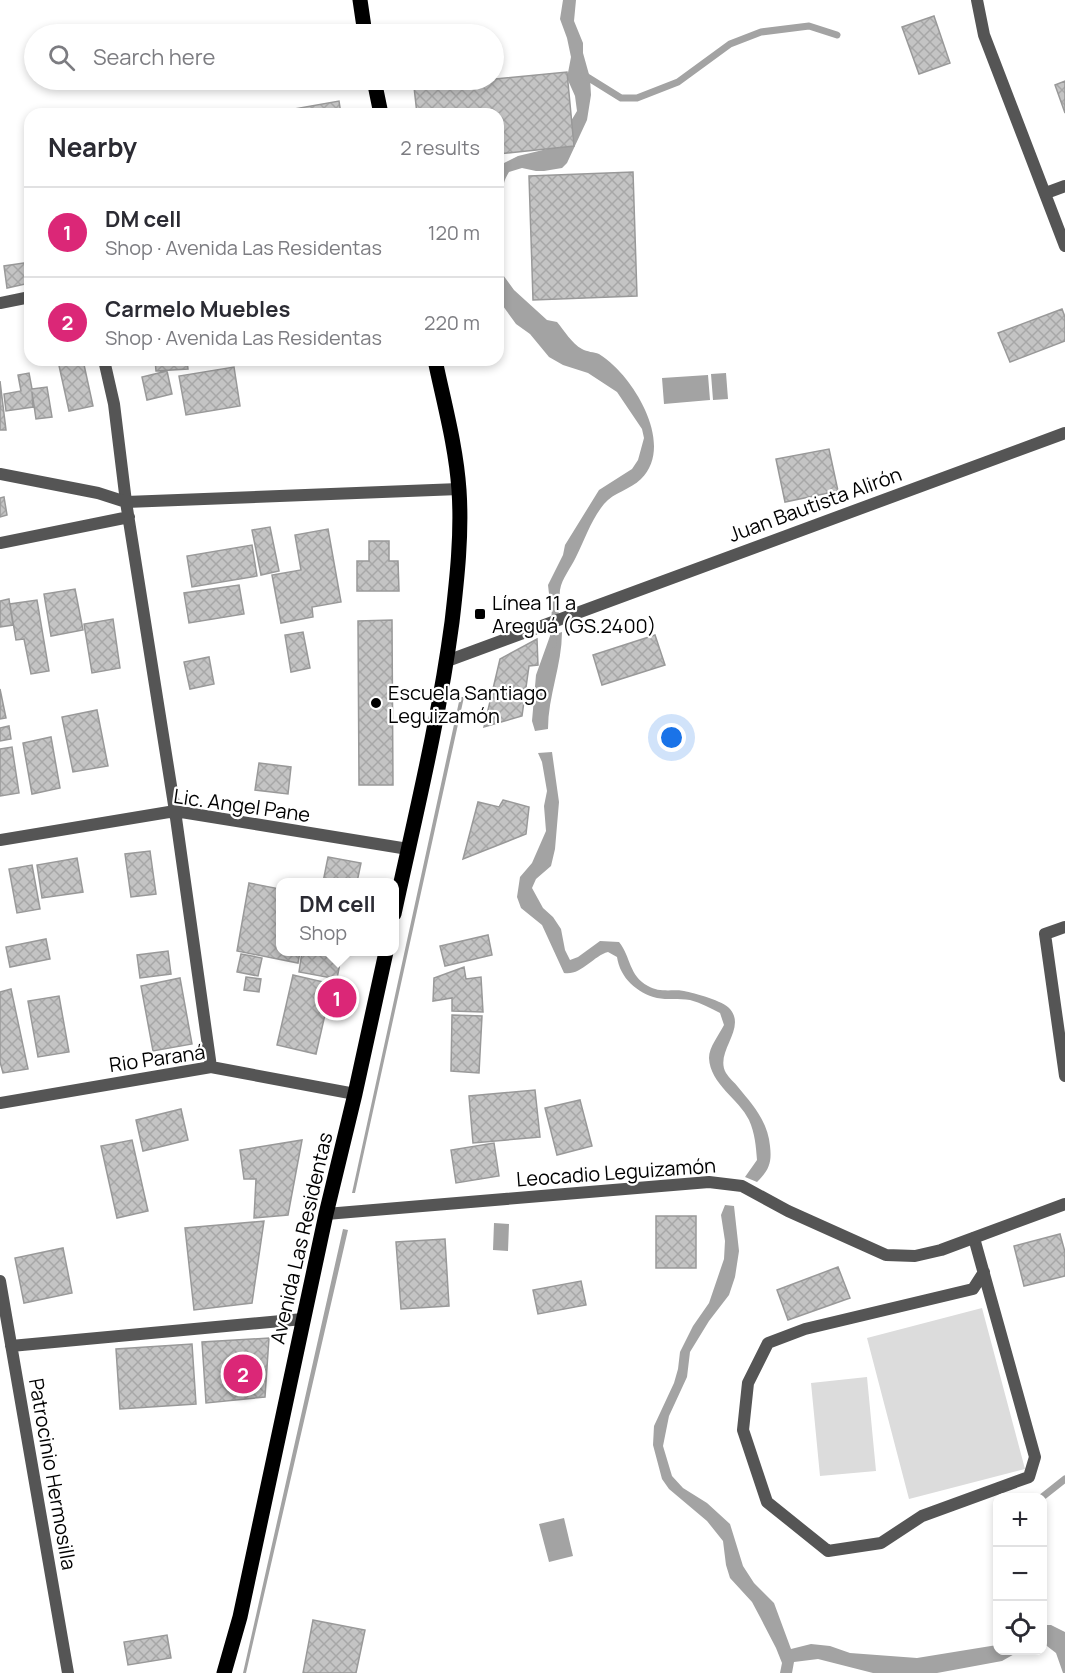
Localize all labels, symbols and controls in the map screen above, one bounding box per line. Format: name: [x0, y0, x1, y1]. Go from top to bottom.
search box: [24, 24, 504, 90]
icon: search: [45, 41, 78, 74]
text: Search here: [93, 42, 215, 72]
text: Nearby: [48, 129, 137, 165]
text: 2 results: [400, 134, 480, 161]
text: DM cell: [105, 204, 182, 234]
text: 1: [63, 219, 72, 246]
text: 120 m: [428, 219, 480, 246]
text: Shop · Avenida Las Residentas: [105, 234, 382, 261]
text: Carmelo Muebles: [105, 294, 290, 324]
text: 2: [62, 309, 73, 336]
text: 220 m: [424, 309, 480, 336]
text: Shop · Avenida Las Residentas: [105, 324, 382, 351]
street label: Juan Bautista Alirón: [725, 460, 905, 548]
place label: Línea 11 a Areguá (GS.2400): [492, 589, 656, 639]
marker: Línea 11 a Areguá (GS.2400): [473, 607, 487, 621]
place label: Escuela Santiago Leguizamón: [388, 679, 547, 729]
marker: Escuela Santiago Leguizamón: [369, 696, 383, 710]
your location: [657, 723, 686, 752]
street label: Lic. Angel Pane: [172, 782, 312, 828]
popup: [276, 878, 399, 956]
text: DM cell: [299, 889, 376, 919]
text: Shop: [299, 919, 347, 946]
pin: 1: [318, 976, 356, 1020]
street label: Rio Paraná: [107, 1038, 207, 1078]
street label: Avenida Las Residentas: [263, 1129, 339, 1347]
street label: Leocadio Leguizamón: [515, 1152, 717, 1192]
pin: 2: [224, 1352, 262, 1396]
street label: Patrocinio Hermosilla: [23, 1376, 83, 1572]
map controls: [993, 1493, 1047, 1655]
button: +: [993, 1493, 1047, 1547]
button: −: [993, 1547, 1047, 1601]
button: locate: [993, 1601, 1047, 1655]

